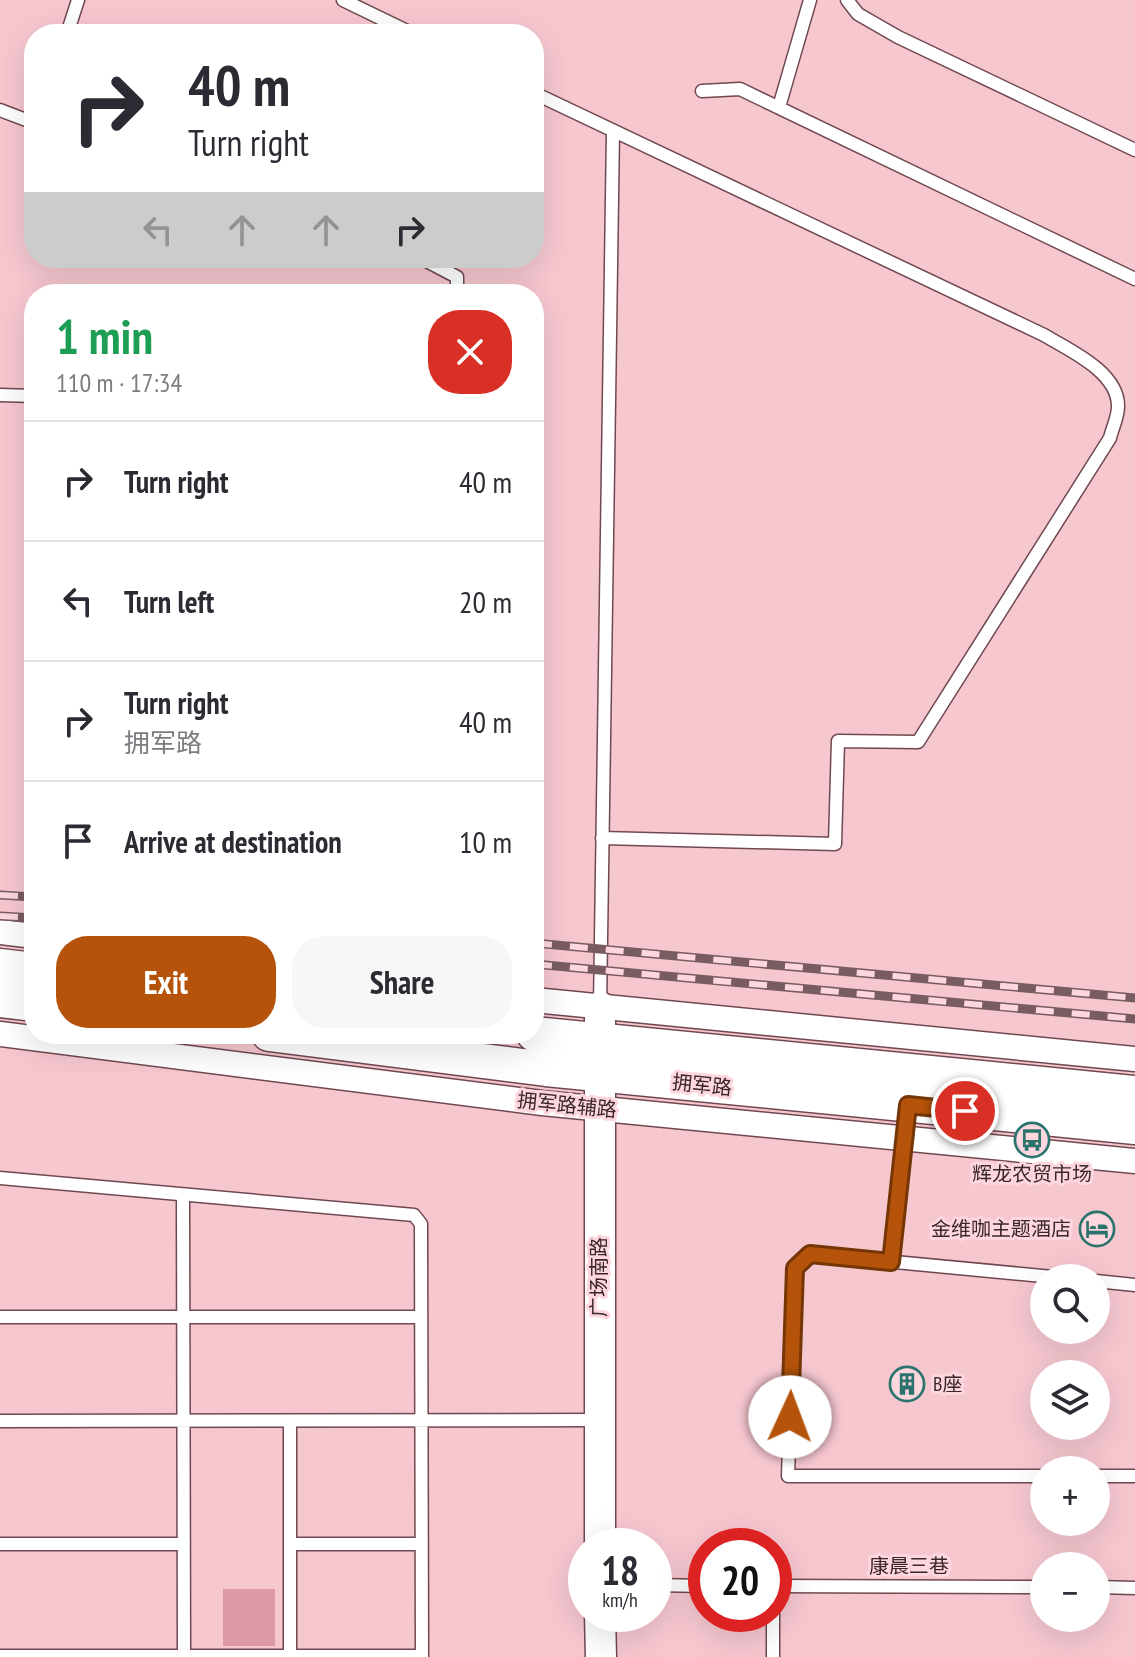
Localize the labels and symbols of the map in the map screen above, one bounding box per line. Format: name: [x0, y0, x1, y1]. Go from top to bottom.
street label: 拥军路: [671, 1069, 733, 1101]
pin: [931, 1077, 999, 1145]
street label: 拥军路辅路: [516, 1087, 618, 1123]
bus stop icon: 辉龙农贸市场: [1013, 1121, 1051, 1159]
place label: 辉龙农贸市场: [972, 1161, 1092, 1187]
hotel icon: 金维咖主题酒店: [1078, 1210, 1116, 1248]
place label: 金维咖主题酒店: [931, 1216, 1071, 1242]
street label: 广场南路: [586, 1237, 612, 1317]
building icon: B座: [888, 1365, 926, 1403]
place label: B座: [933, 1371, 962, 1397]
position arrow: [748, 1375, 832, 1459]
speed limit sign: 20: [688, 1528, 792, 1632]
street label: 康晨三巷: [869, 1553, 949, 1579]

